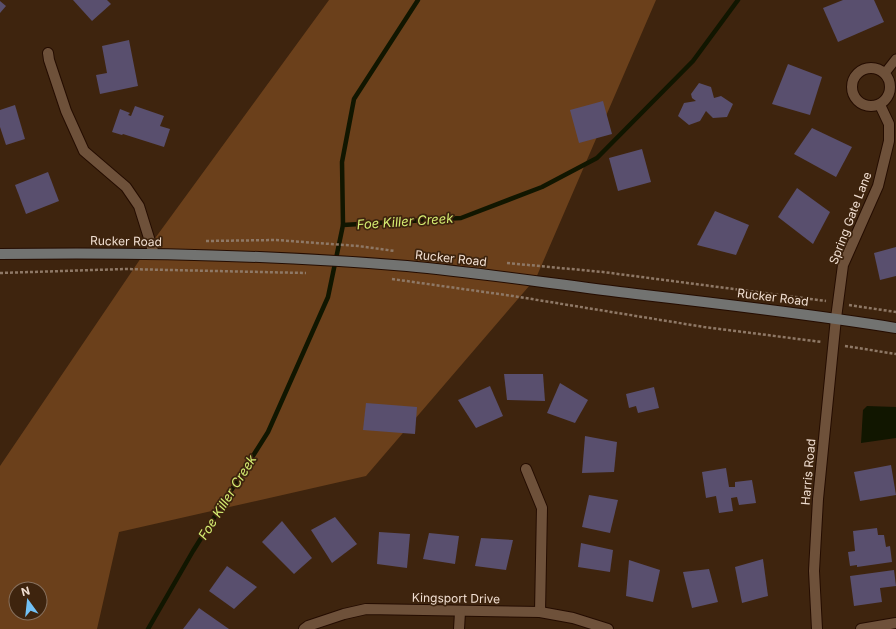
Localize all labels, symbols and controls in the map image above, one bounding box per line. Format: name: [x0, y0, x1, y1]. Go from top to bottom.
street label: Spring Gate Lane: [825, 170, 875, 266]
water label: Foe Killer Creek: [356, 210, 455, 232]
street label: Rucker Road: [90, 233, 162, 249]
street label: Rucker Road: [414, 247, 488, 269]
street label: Rucker Road: [736, 285, 810, 309]
street label: Harris Road: [798, 438, 818, 506]
water label: Foe Killer Creek: [195, 451, 260, 542]
north arrow: [8, 581, 48, 621]
text: N: [20, 583, 31, 599]
street label: Kingsport Drive: [412, 590, 500, 606]

